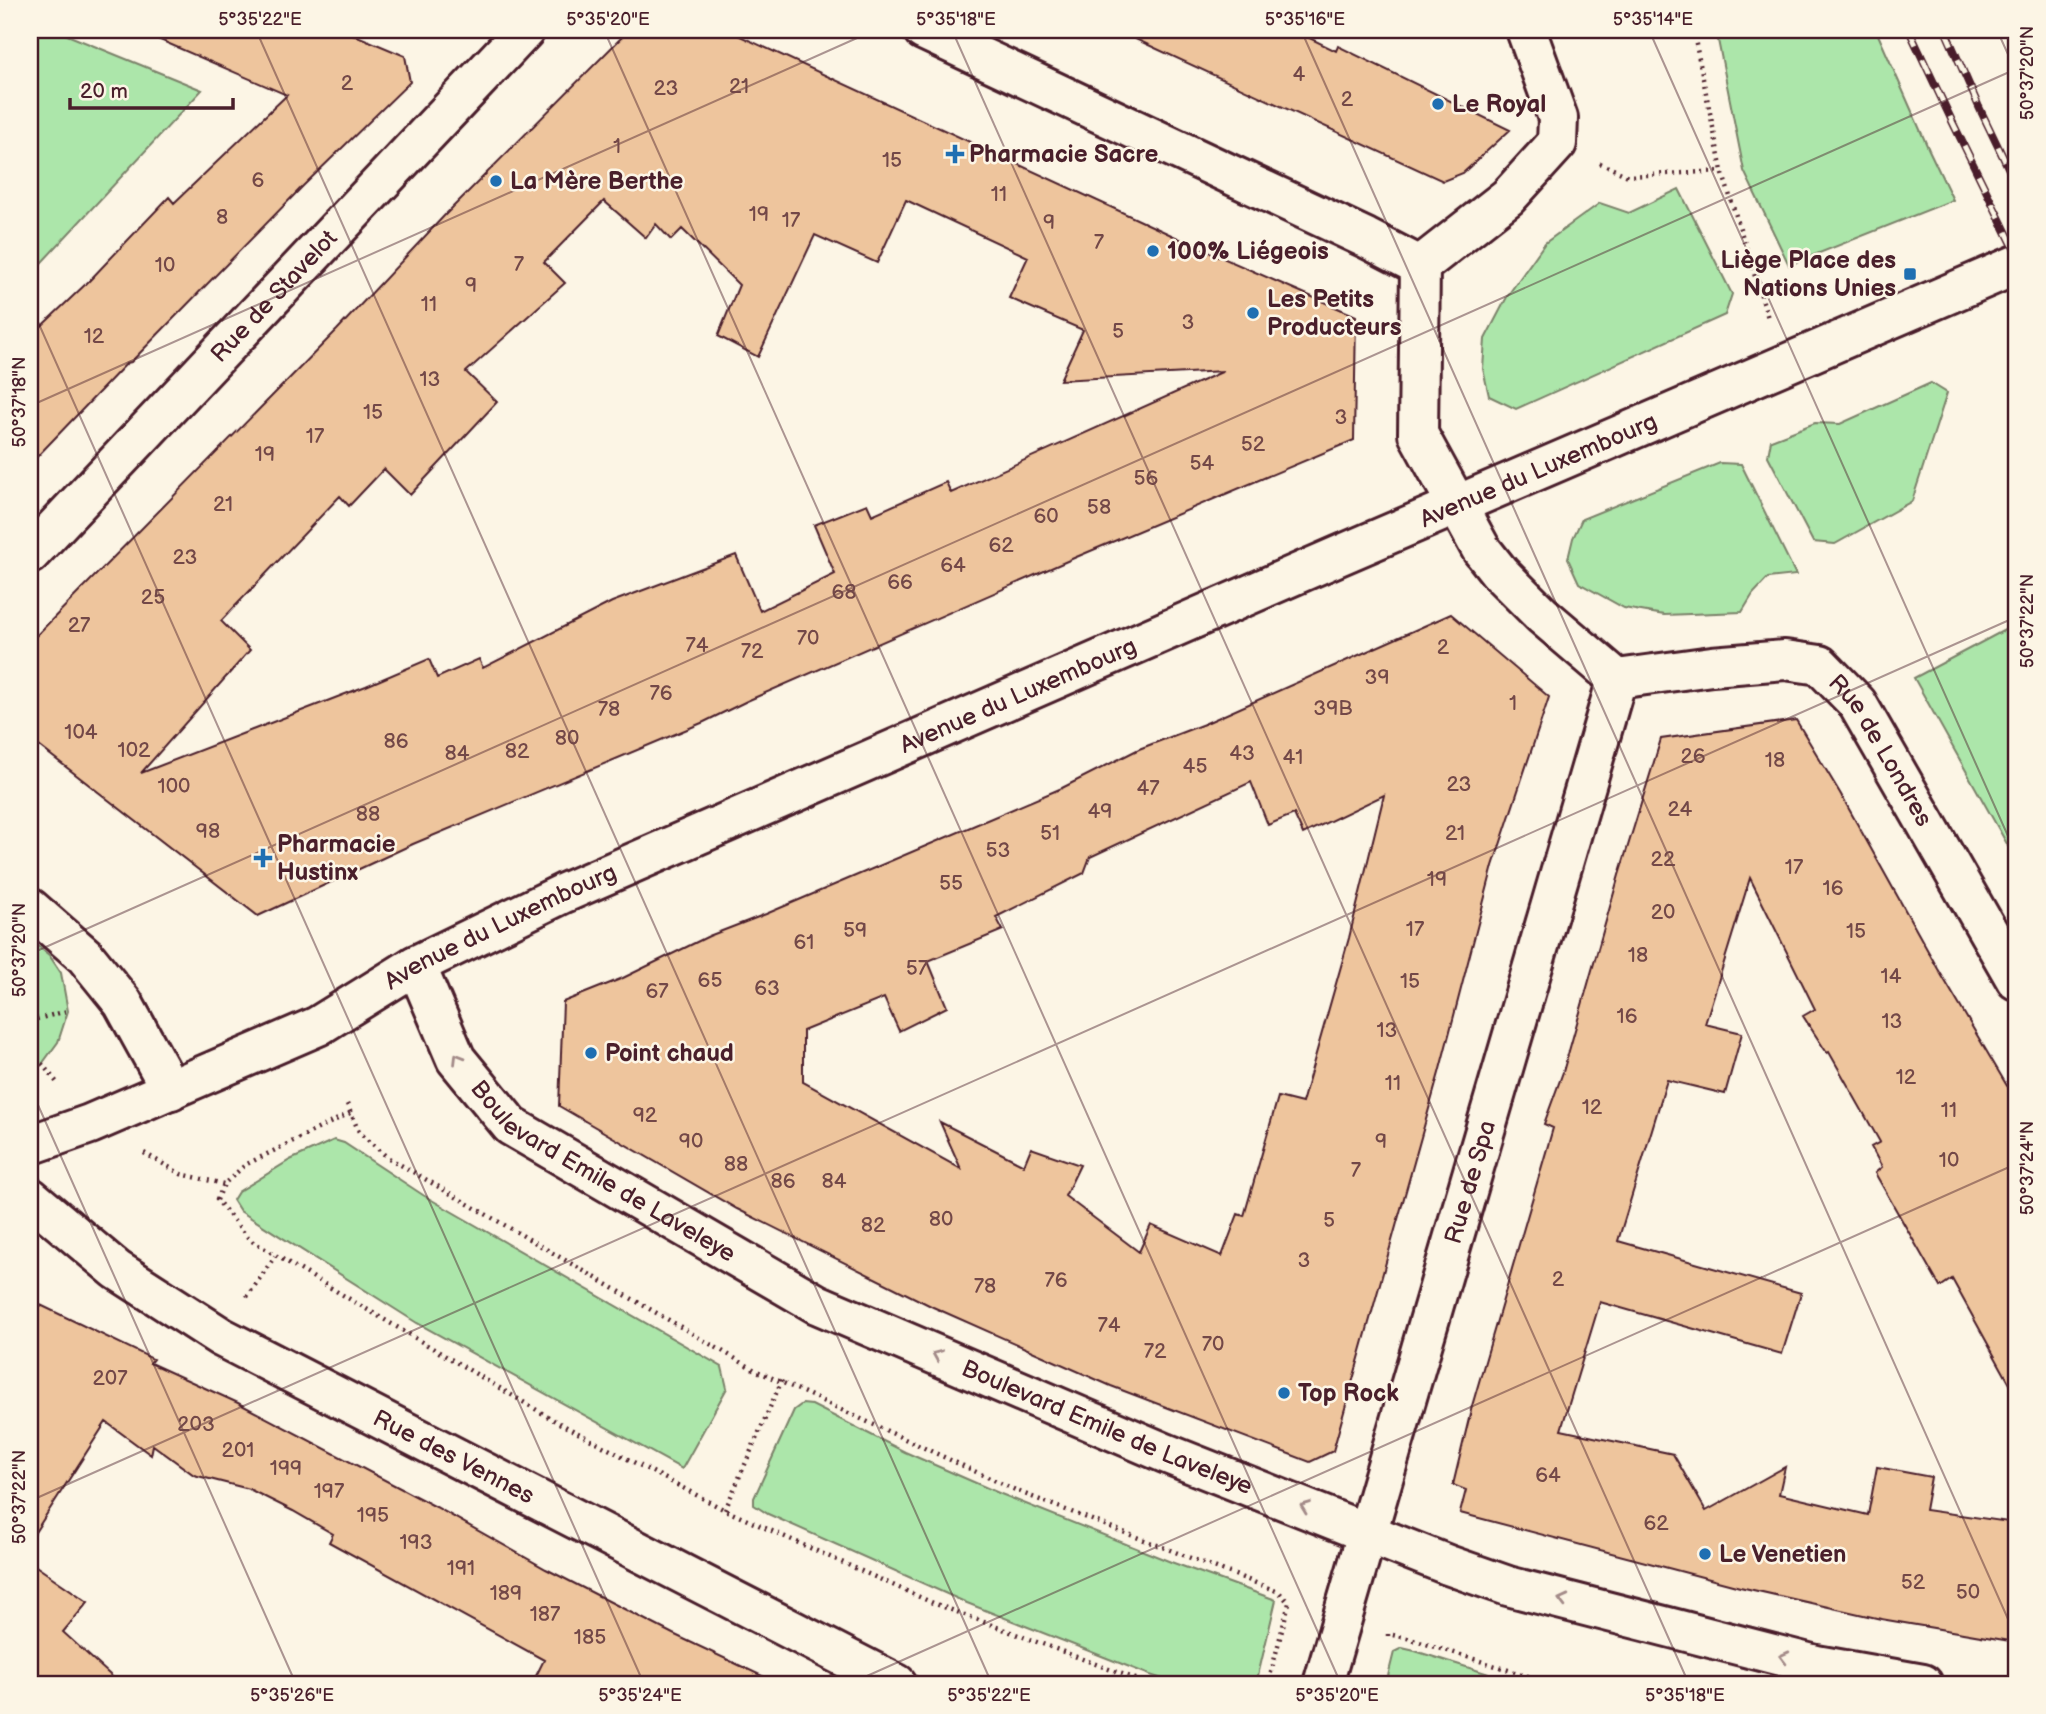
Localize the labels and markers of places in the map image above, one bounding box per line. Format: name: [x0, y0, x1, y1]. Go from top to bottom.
place label: Le Royal: [1452, 90, 1546, 119]
marker: Le Royal: [1430, 96, 1446, 112]
place label: Pharmacie Sacre: [969, 140, 1158, 169]
marker: Pharmacie Sacre: [947, 146, 963, 162]
place label: La Mère Berthe: [510, 167, 684, 196]
marker: La Mère Berthe: [488, 173, 504, 189]
place label: 100% Liégeois: [1167, 237, 1329, 266]
marker: 100% Liégeois: [1145, 243, 1161, 259]
place label: Liège Place des Nations Unies: [1720, 246, 1896, 303]
marker: Liège Place des Nations Unies: [1902, 266, 1918, 282]
place label: Les Petits Producteurs: [1267, 285, 1402, 342]
marker: Les Petits Producteurs: [1245, 305, 1261, 321]
place label: Pharmacie Hustinx: [277, 830, 396, 887]
marker: Pharmacie Hustinx: [255, 850, 271, 866]
place label: Point chaud: [605, 1039, 734, 1068]
marker: Point chaud: [583, 1045, 599, 1061]
place label: Top Rock: [1298, 1379, 1399, 1408]
marker: Top Rock: [1276, 1385, 1292, 1401]
place label: Le Venetien: [1719, 1540, 1847, 1569]
marker: Le Venetien: [1697, 1546, 1713, 1562]

